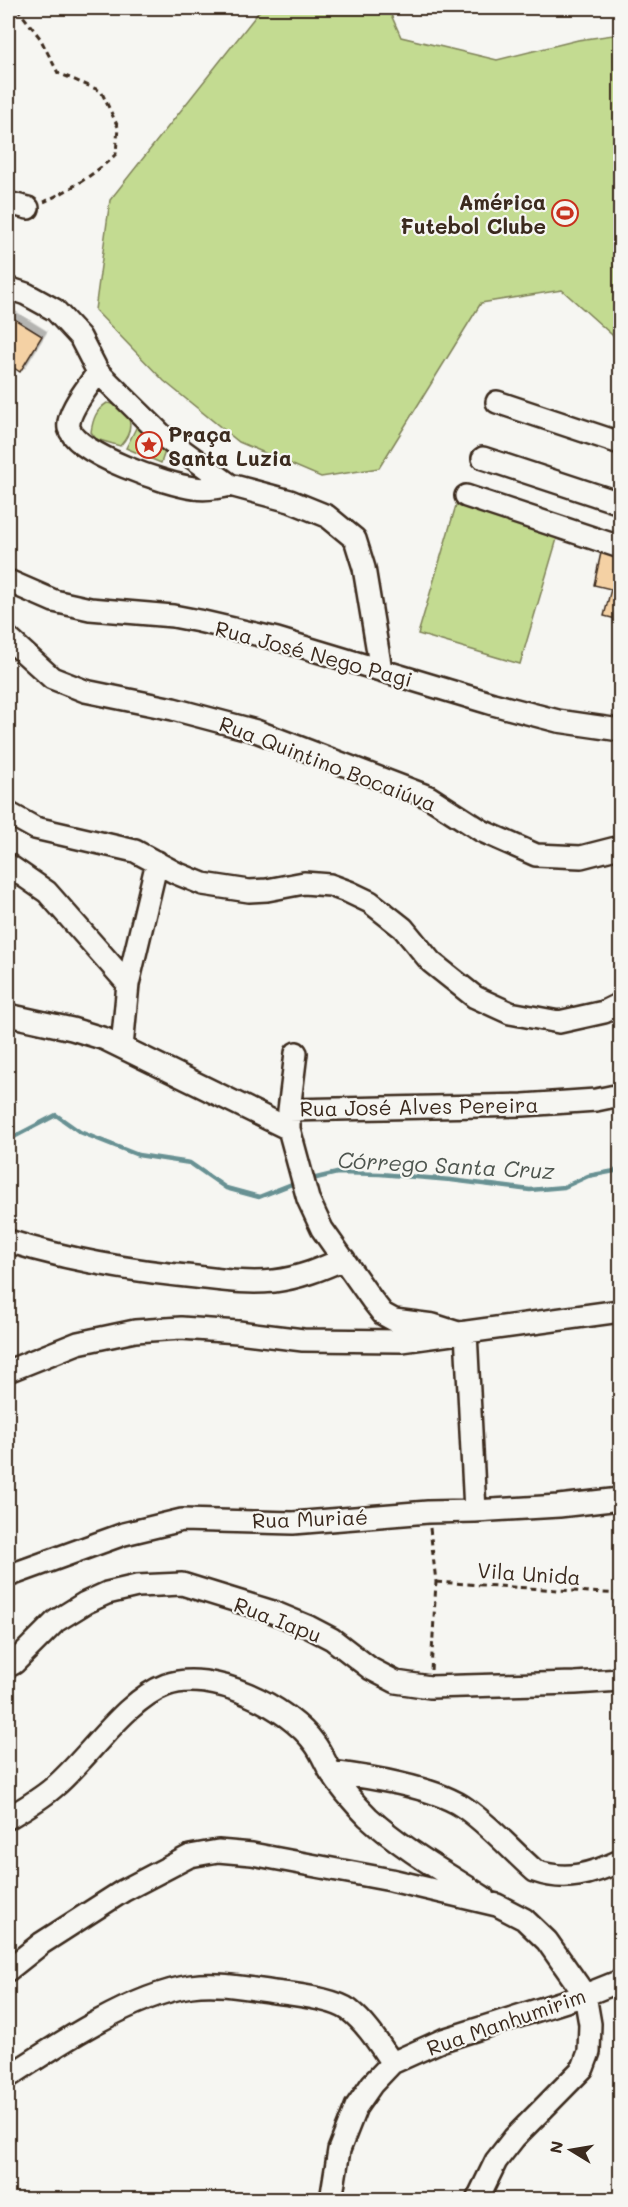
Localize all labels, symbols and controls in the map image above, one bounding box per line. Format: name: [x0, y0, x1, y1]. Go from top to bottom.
place label: América Futebol Clube: [400, 188, 546, 239]
sports icon: América Futebol Clube: [550, 198, 580, 228]
place label: Praça Santa Luzia: [168, 420, 292, 471]
place icon: Praça Santa Luzia: [134, 430, 164, 460]
street label: Rua José Nego Pagi: [212, 614, 416, 692]
street label: Rua Quintino Bocaiúva: [216, 709, 440, 817]
street label: Rua José Alves Pereira: [299, 1090, 539, 1122]
water label: Córrego Santa Cruz: [337, 1145, 556, 1185]
street label: Rua Muriaé: [252, 1502, 368, 1534]
street label: Vila Unida: [476, 1556, 582, 1590]
street label: Rua Iapu: [230, 1590, 326, 1648]
street label: Rua Manhumirim: [423, 1981, 589, 2061]
north arrow: [541, 2120, 601, 2180]
text: N: [544, 2139, 567, 2155]

